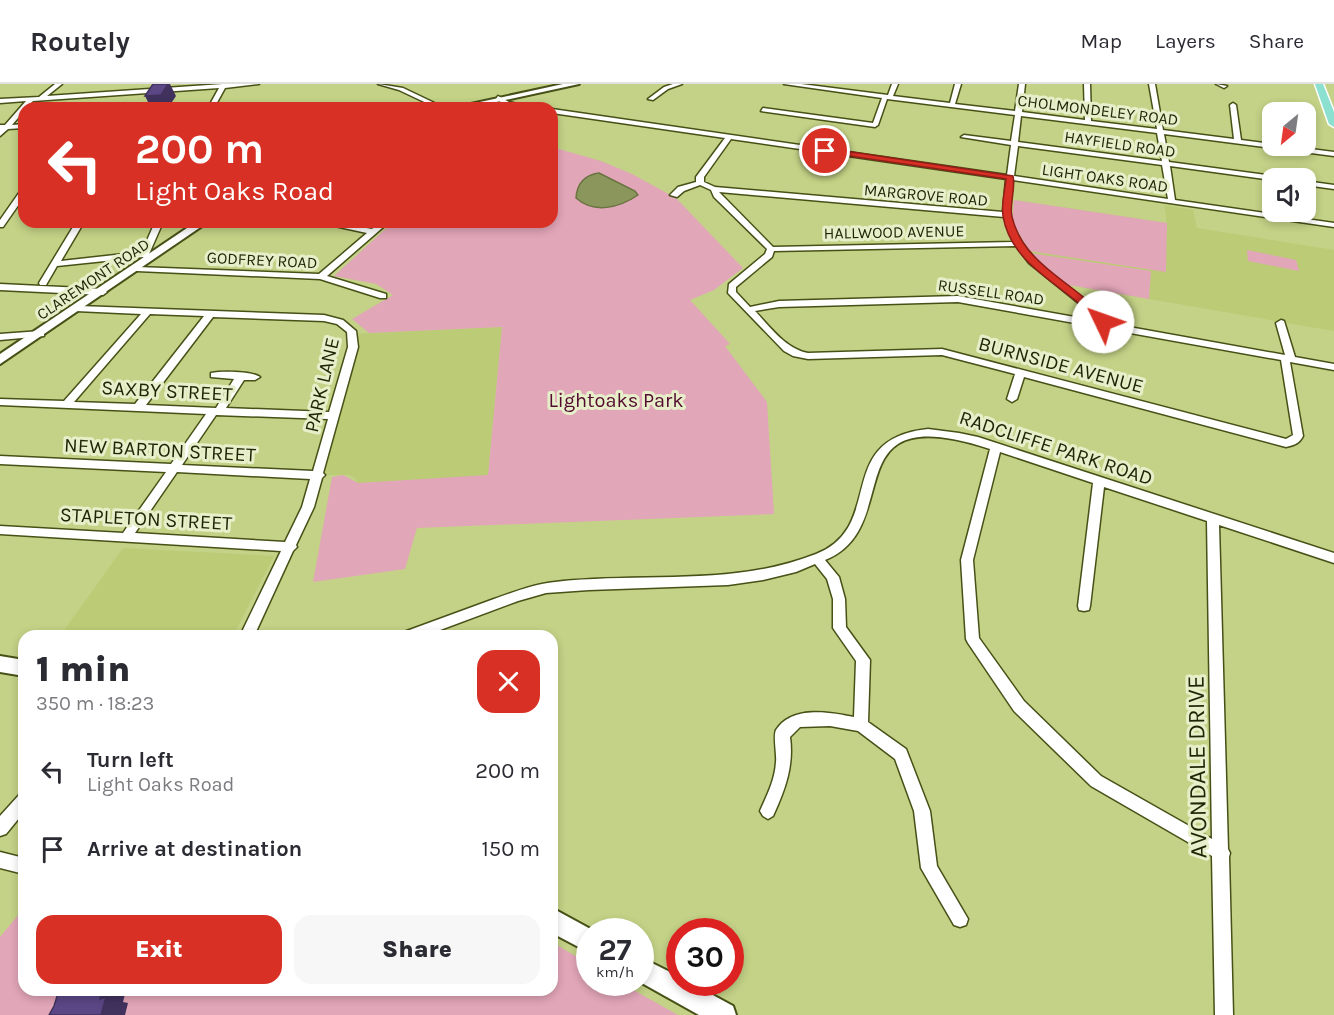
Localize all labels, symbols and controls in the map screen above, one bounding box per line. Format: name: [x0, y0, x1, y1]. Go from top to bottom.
text: Routely: [30, 25, 130, 58]
text: Map: [1080, 29, 1122, 53]
text: Layers: [1155, 29, 1216, 53]
text: Share: [1249, 29, 1304, 53]
street label: CHOLMONDELEY ROAD: [1017, 91, 1179, 129]
north arrow: [1262, 102, 1316, 156]
map controls: [1262, 102, 1316, 222]
text: 200 m: [135, 124, 264, 174]
pin: [799, 125, 850, 176]
icon: left: [36, 126, 114, 204]
street label: HAYFIELD ROAD: [1063, 127, 1177, 161]
icon: arrive: [808, 134, 841, 167]
street label: LIGHT OAKS ROAD: [1041, 160, 1169, 196]
button: sound: [1262, 168, 1316, 222]
text: Light Oaks Road: [135, 175, 334, 207]
street label: MARGROVE ROAD: [863, 180, 989, 210]
street label: HALLWOOD AVENUE: [824, 221, 964, 243]
street label: CLAREMONT ROAD: [33, 234, 153, 324]
street label: GODFREY ROAD: [206, 248, 318, 272]
street label: RUSSELL ROAD: [937, 275, 1045, 309]
position arrow: [1071, 290, 1135, 354]
street label: BURNSIDE AVENUE: [976, 332, 1146, 398]
street label: PARK LANE: [300, 335, 344, 435]
street label: SAXBY STREET: [101, 376, 233, 406]
park label: Lightoaks Park: [548, 389, 684, 412]
street label: RADCLIFFE PARK ROAD: [956, 406, 1156, 490]
street label: NEW BARTON STREET: [64, 433, 256, 467]
street label: STAPLETON STREET: [59, 503, 233, 535]
text: 1 min: [36, 648, 130, 690]
button: close: [477, 650, 540, 713]
street label: AVONDALE DRIVE: [1181, 675, 1213, 859]
text: 350 m · 18:23: [36, 692, 154, 715]
text: Turn left: [87, 747, 174, 773]
icon: left: [36, 755, 69, 788]
text: 200 m: [475, 758, 540, 784]
text: Light Oaks Road: [87, 773, 234, 796]
icon: arrive: [36, 833, 69, 866]
text: Arrive at destination: [87, 836, 302, 862]
text: 150 m: [481, 836, 540, 862]
button: Exit: [36, 915, 282, 984]
button: Share: [294, 915, 540, 984]
speed limit sign: 30: [666, 918, 744, 996]
text: 27: [598, 932, 632, 968]
text: km/h: [596, 963, 634, 981]

